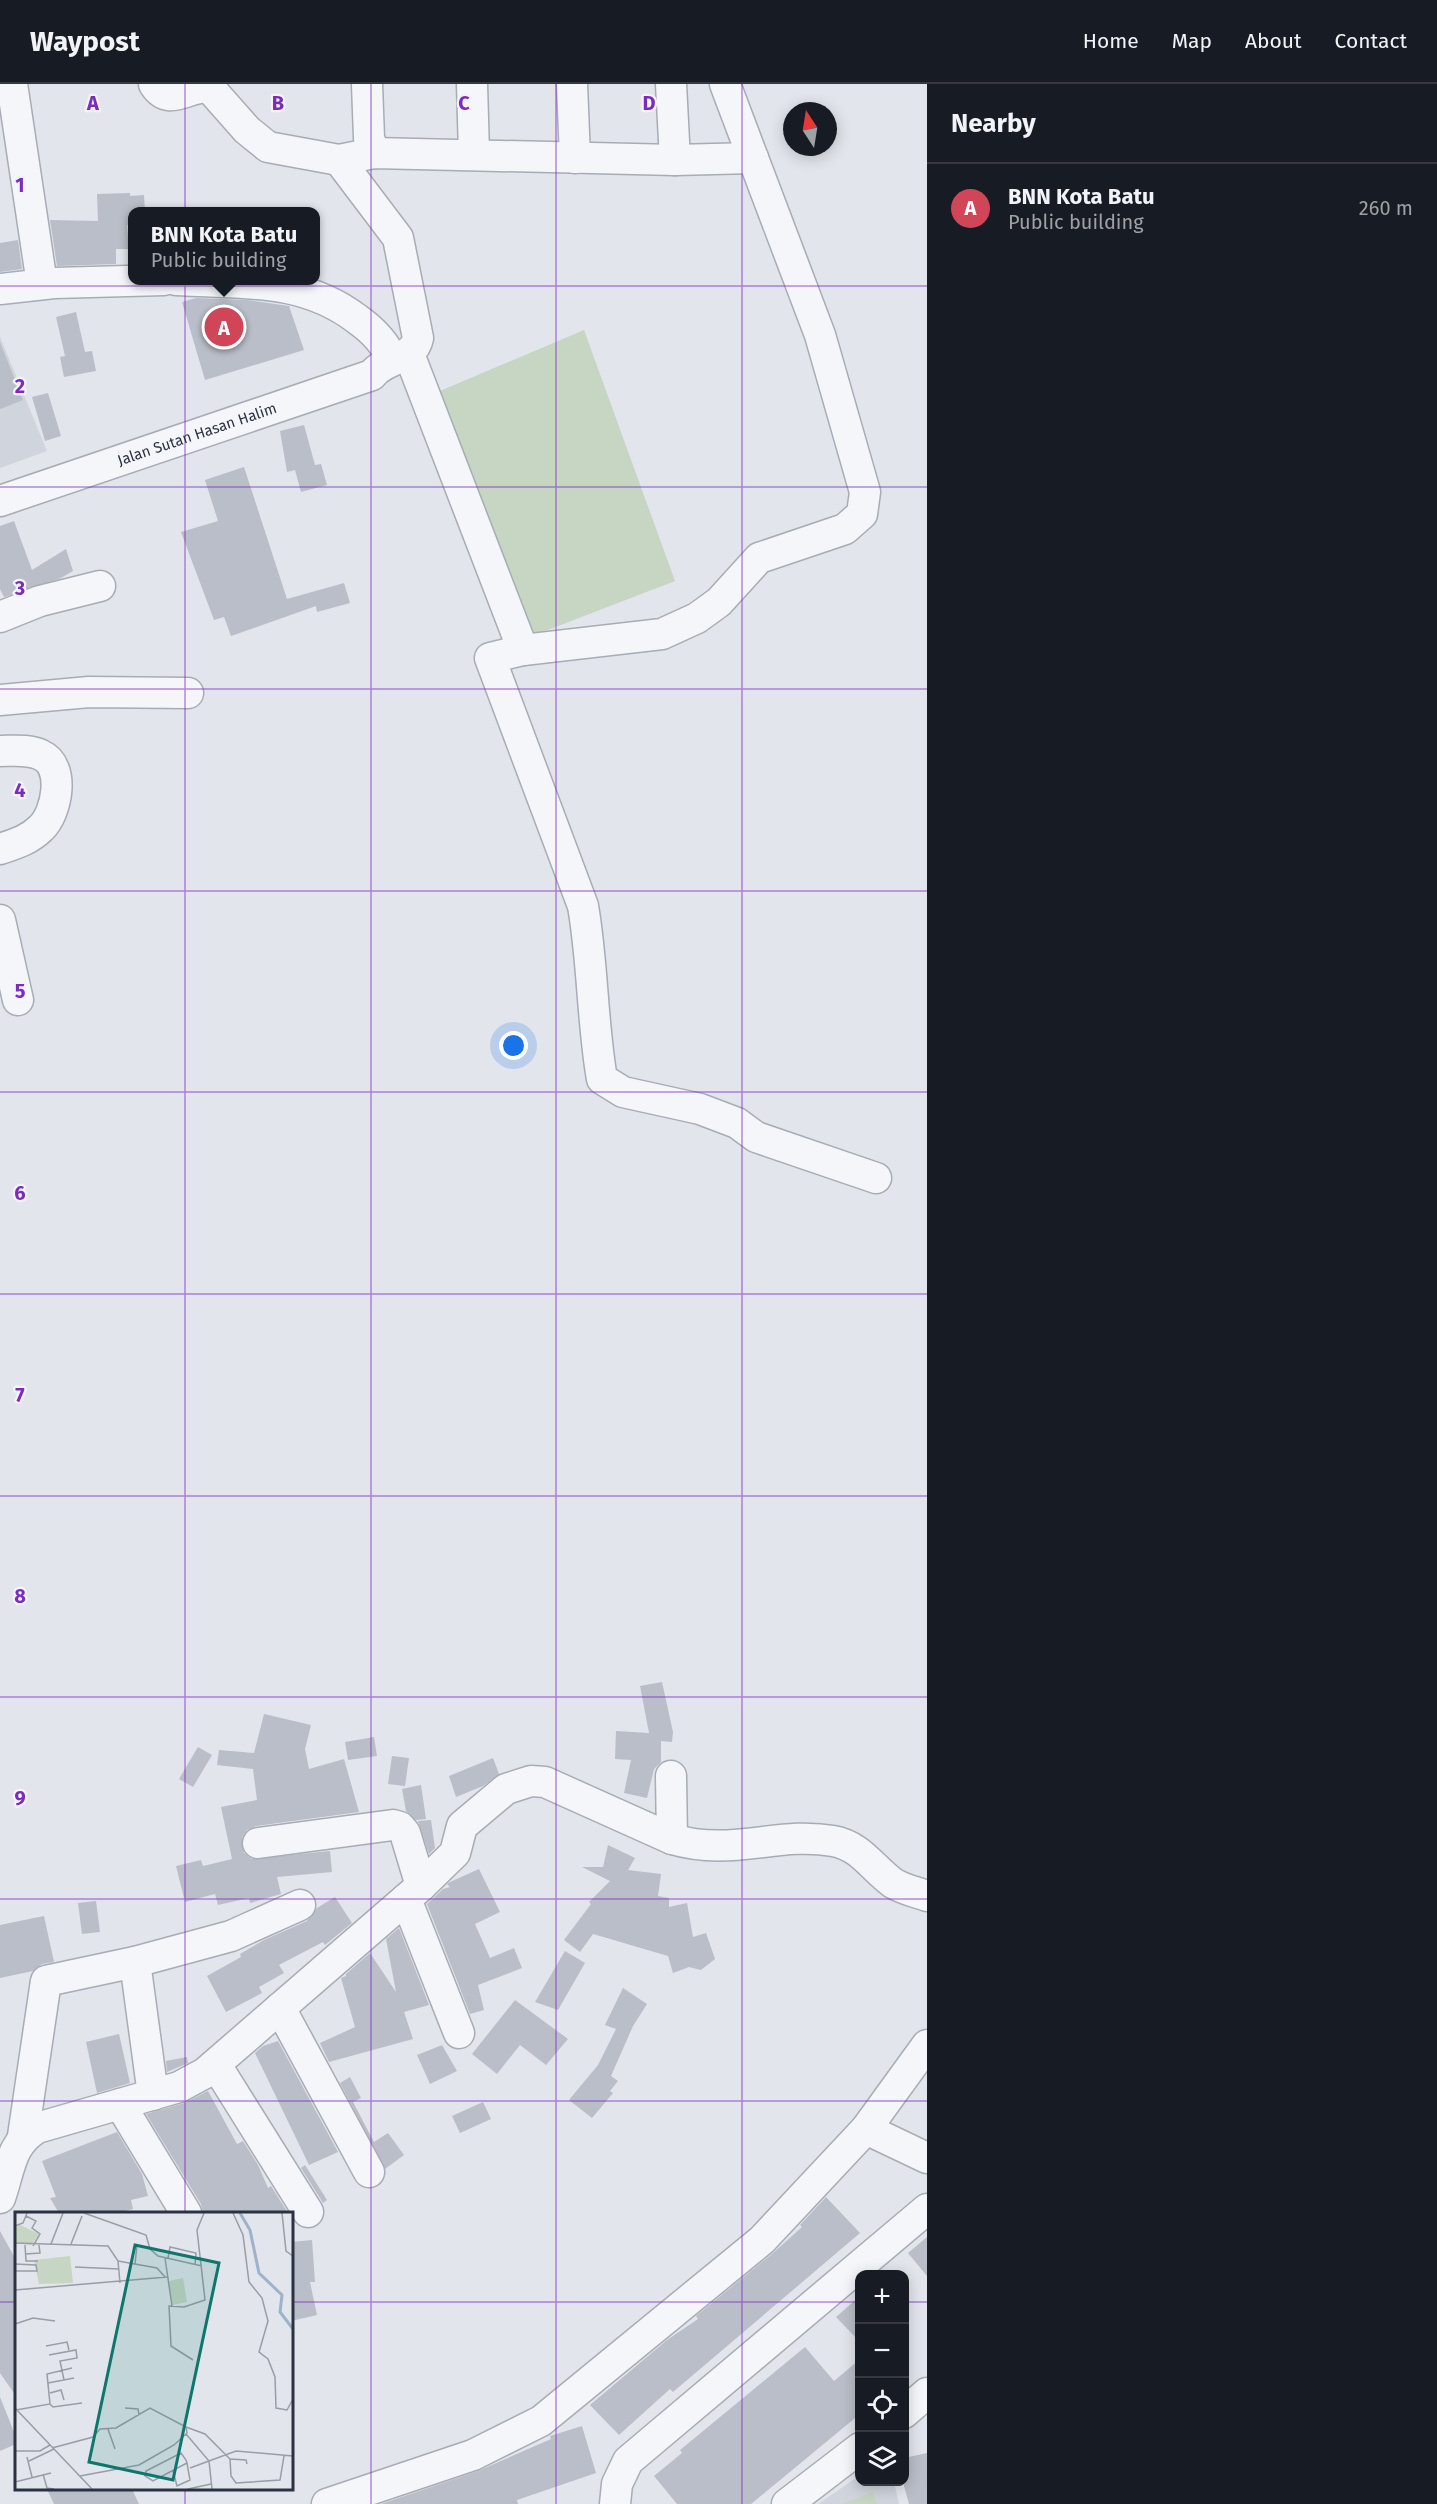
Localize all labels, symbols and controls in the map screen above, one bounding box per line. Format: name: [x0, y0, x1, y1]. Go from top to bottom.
text: Waypost: [30, 25, 140, 58]
text: Home: [1083, 28, 1139, 54]
text: Map: [1172, 28, 1212, 54]
text: About: [1245, 28, 1302, 54]
text: Contact: [1335, 28, 1407, 54]
text: A: [86, 91, 100, 115]
text: B: [272, 91, 284, 115]
text: C: [458, 91, 470, 115]
text: D: [642, 91, 656, 115]
north arrow: [783, 102, 837, 156]
text: Nearby: [951, 108, 1036, 139]
text: 1: [15, 173, 25, 197]
text: BNN Kota Batu: [1008, 183, 1155, 210]
text: A: [965, 196, 976, 220]
text: 260 m: [1359, 196, 1413, 220]
popup: [128, 207, 320, 285]
text: Public building: [1008, 210, 1144, 234]
text: BNN Kota Batu: [151, 221, 297, 248]
text: Public building: [151, 248, 286, 272]
pin: A: [204, 304, 244, 350]
text: 2: [15, 374, 25, 398]
street label: Jalan Sutan Hasan Halim: [115, 399, 279, 470]
text: 3: [14, 576, 25, 600]
text: 4: [14, 778, 26, 802]
text: 5: [15, 979, 26, 1003]
your location: [499, 1031, 528, 1060]
text: 6: [14, 1181, 26, 1205]
text: 7: [15, 1383, 25, 1407]
text: 8: [14, 1584, 26, 1608]
text: 9: [14, 1786, 26, 1810]
inset map: [15, 2212, 292, 2489]
map controls: [855, 2270, 909, 2486]
button: +: [855, 2270, 909, 2324]
button: −: [855, 2324, 909, 2378]
button: locate: [855, 2378, 909, 2432]
button: layers: [855, 2432, 909, 2486]

